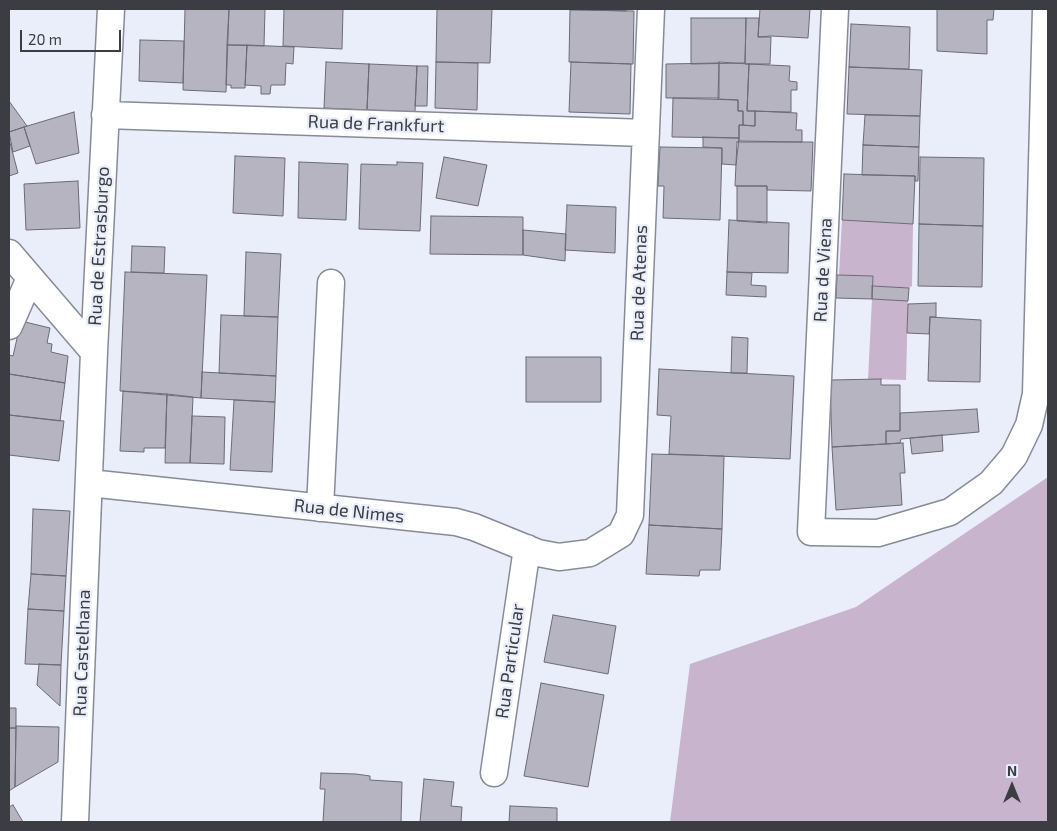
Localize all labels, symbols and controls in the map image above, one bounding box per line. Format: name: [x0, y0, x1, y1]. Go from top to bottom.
scale bar: [22, 20, 124, 52]
text: 20 m: [28, 30, 62, 48]
street label: Rua de Frankfurt: [307, 111, 445, 137]
street label: Rua de Estrasburgo: [84, 166, 114, 326]
street label: Rua de Viena: [809, 217, 837, 323]
street label: Rua de Atenas: [626, 225, 652, 341]
street label: Rua de Nimes: [293, 494, 405, 528]
street label: Rua Castelhana: [69, 589, 95, 717]
street label: Rua Particular: [491, 602, 529, 720]
north arrow: [987, 761, 1037, 811]
text: N: [1007, 762, 1017, 779]

